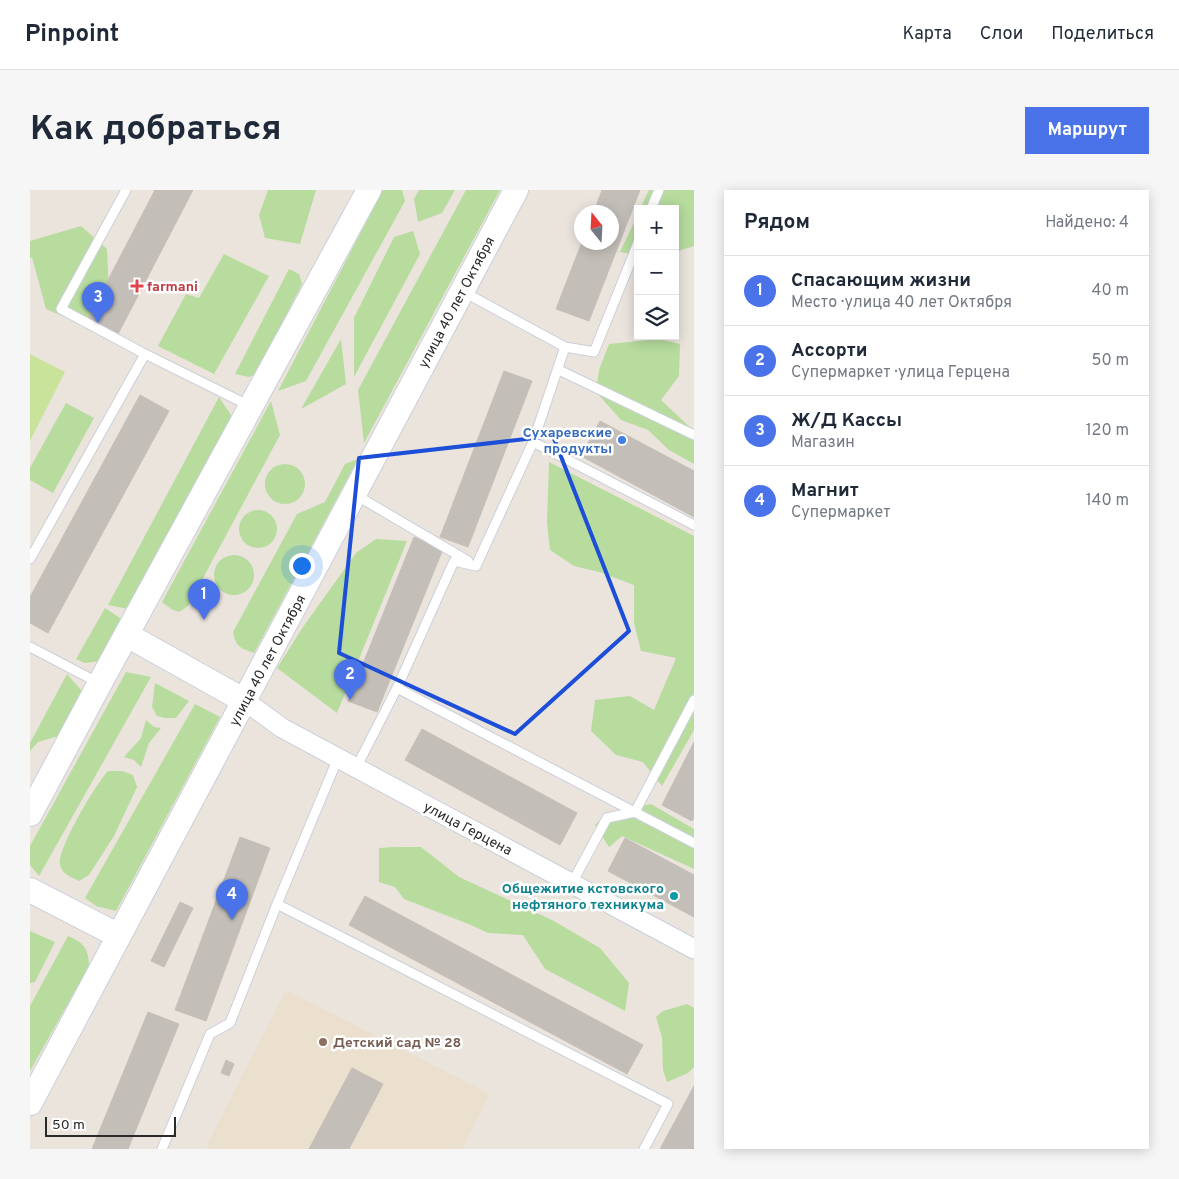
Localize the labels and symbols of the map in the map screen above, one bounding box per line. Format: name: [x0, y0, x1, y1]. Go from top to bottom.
north arrow: [574, 205, 619, 250]
street label: улица 40 лет Октября: [415, 234, 499, 371]
place label: farmani: [147, 279, 198, 296]
marker: farmani: [131, 280, 143, 292]
pin: 3: [82, 282, 114, 323]
place label: Сухаревские продукты: [523, 425, 612, 458]
marker: Сухаревские продукты: [616, 434, 628, 446]
your location: [289, 553, 315, 579]
pin: 1: [188, 579, 220, 620]
street label: улица 40 лет Октября: [226, 592, 310, 729]
pin: 2: [334, 659, 366, 700]
street label: улица Герцена: [420, 799, 515, 860]
pin: 4: [216, 879, 248, 920]
place label: Общежитие кстовского нефтяного техникума: [502, 881, 664, 914]
marker: Общежитие кстовского нефтяного техникума: [668, 890, 680, 902]
place label: Детский сад № 28: [333, 1035, 461, 1052]
marker: Детский сад № 28: [317, 1036, 329, 1048]
scale bar: [45, 1114, 176, 1137]

